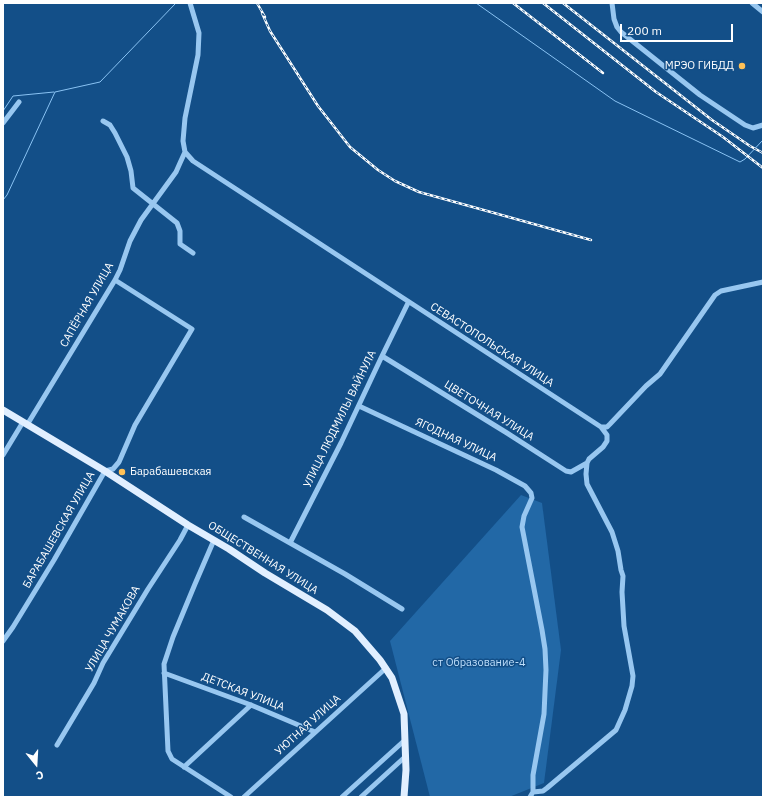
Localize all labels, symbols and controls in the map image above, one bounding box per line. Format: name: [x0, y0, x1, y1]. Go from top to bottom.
scale bar: [622, 16, 735, 42]
text: 200 m: [627, 23, 662, 38]
place label: МРЭО ГИБДД: [665, 59, 734, 73]
marker: МРЭО ГИБДД: [737, 61, 747, 71]
street label: САПЁРНАЯ УЛИЦА: [57, 260, 117, 350]
street label: СЕВАСТОПОЛЬСКАЯ УЛИЦА: [428, 300, 556, 390]
street label: УЛИЦА ЛЮДМИЛЫ ВАЙНУЛА: [301, 348, 379, 490]
street label: ЦВЕТОЧНАЯ УЛИЦА: [442, 378, 536, 444]
street label: ЯГОДНАЯ УЛИЦА: [413, 415, 499, 465]
place label: Барабашевская: [130, 465, 211, 479]
marker: Барабашевская: [117, 467, 127, 477]
street label: БАРАБАШЕВСКАЯ УЛИЦА: [20, 469, 98, 591]
street label: ОБЩЕСТВЕННАЯ УЛИЦА: [205, 519, 321, 597]
street label: УЛИЦА ЧУМАКОВА: [83, 583, 143, 675]
park label: ст Образование-4: [432, 656, 526, 670]
street label: ДЕТСКАЯ УЛИЦА: [200, 670, 286, 714]
street label: УЮТНАЯ УЛИЦА: [272, 692, 344, 758]
north arrow: [16, 744, 56, 784]
text: С: [34, 768, 45, 783]

